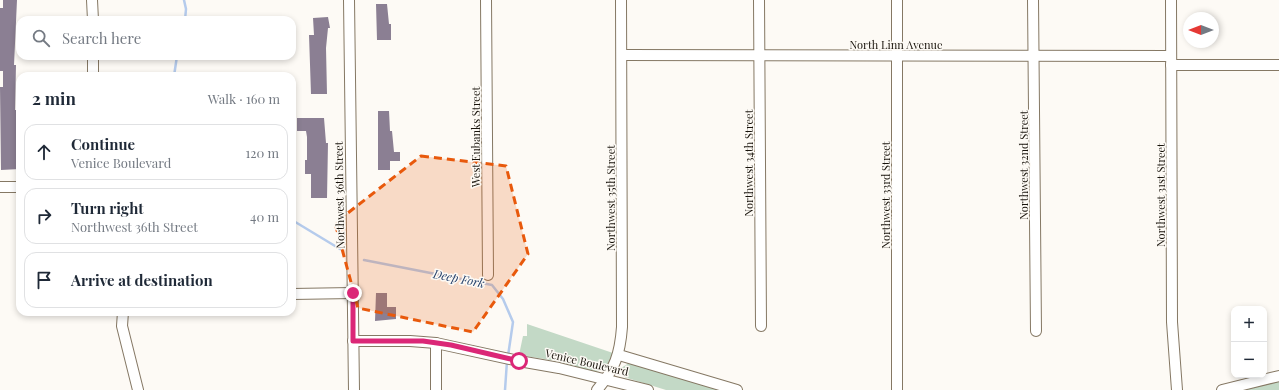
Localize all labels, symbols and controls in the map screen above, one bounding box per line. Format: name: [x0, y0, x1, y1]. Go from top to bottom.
north arrow: [1183, 12, 1219, 48]
search box: [16, 16, 296, 60]
icon: search: [30, 27, 52, 49]
text: Search here: [62, 28, 141, 48]
street label: North Linn Avenue: [849, 37, 943, 52]
text: 2 min: [32, 87, 76, 109]
street label: West Eubanks Street: [468, 87, 483, 188]
text: Walk · 160 m: [208, 90, 280, 107]
street label: Northwest 34th Street: [741, 109, 756, 217]
street label: Northwest 32nd Street: [1016, 110, 1031, 220]
text: Continue: [71, 134, 135, 154]
icon: ahead: [33, 141, 55, 163]
street label: Northwest 36th Street: [331, 141, 347, 249]
street label: Northwest 33rd Street: [878, 141, 893, 249]
street label: Northwest 31st Street: [1153, 143, 1168, 247]
text: 120 m: [245, 144, 279, 161]
street label: Northwest 35th Street: [603, 145, 618, 251]
text: Venice Boulevard: [71, 154, 171, 171]
text: Turn right: [71, 198, 144, 218]
icon: right: [33, 205, 55, 227]
text: 40 m: [250, 208, 279, 225]
text: Northwest 36th Street: [71, 218, 198, 235]
water label: Deep Fork: [431, 265, 486, 291]
icon: arrive: [33, 269, 55, 291]
text: Arrive at destination: [71, 270, 213, 290]
route end: [344, 284, 362, 302]
map controls: [1231, 306, 1267, 378]
button: +: [1231, 306, 1267, 342]
button: −: [1231, 342, 1267, 378]
street label: Venice Boulevard: [543, 345, 631, 379]
route start: [510, 352, 528, 370]

